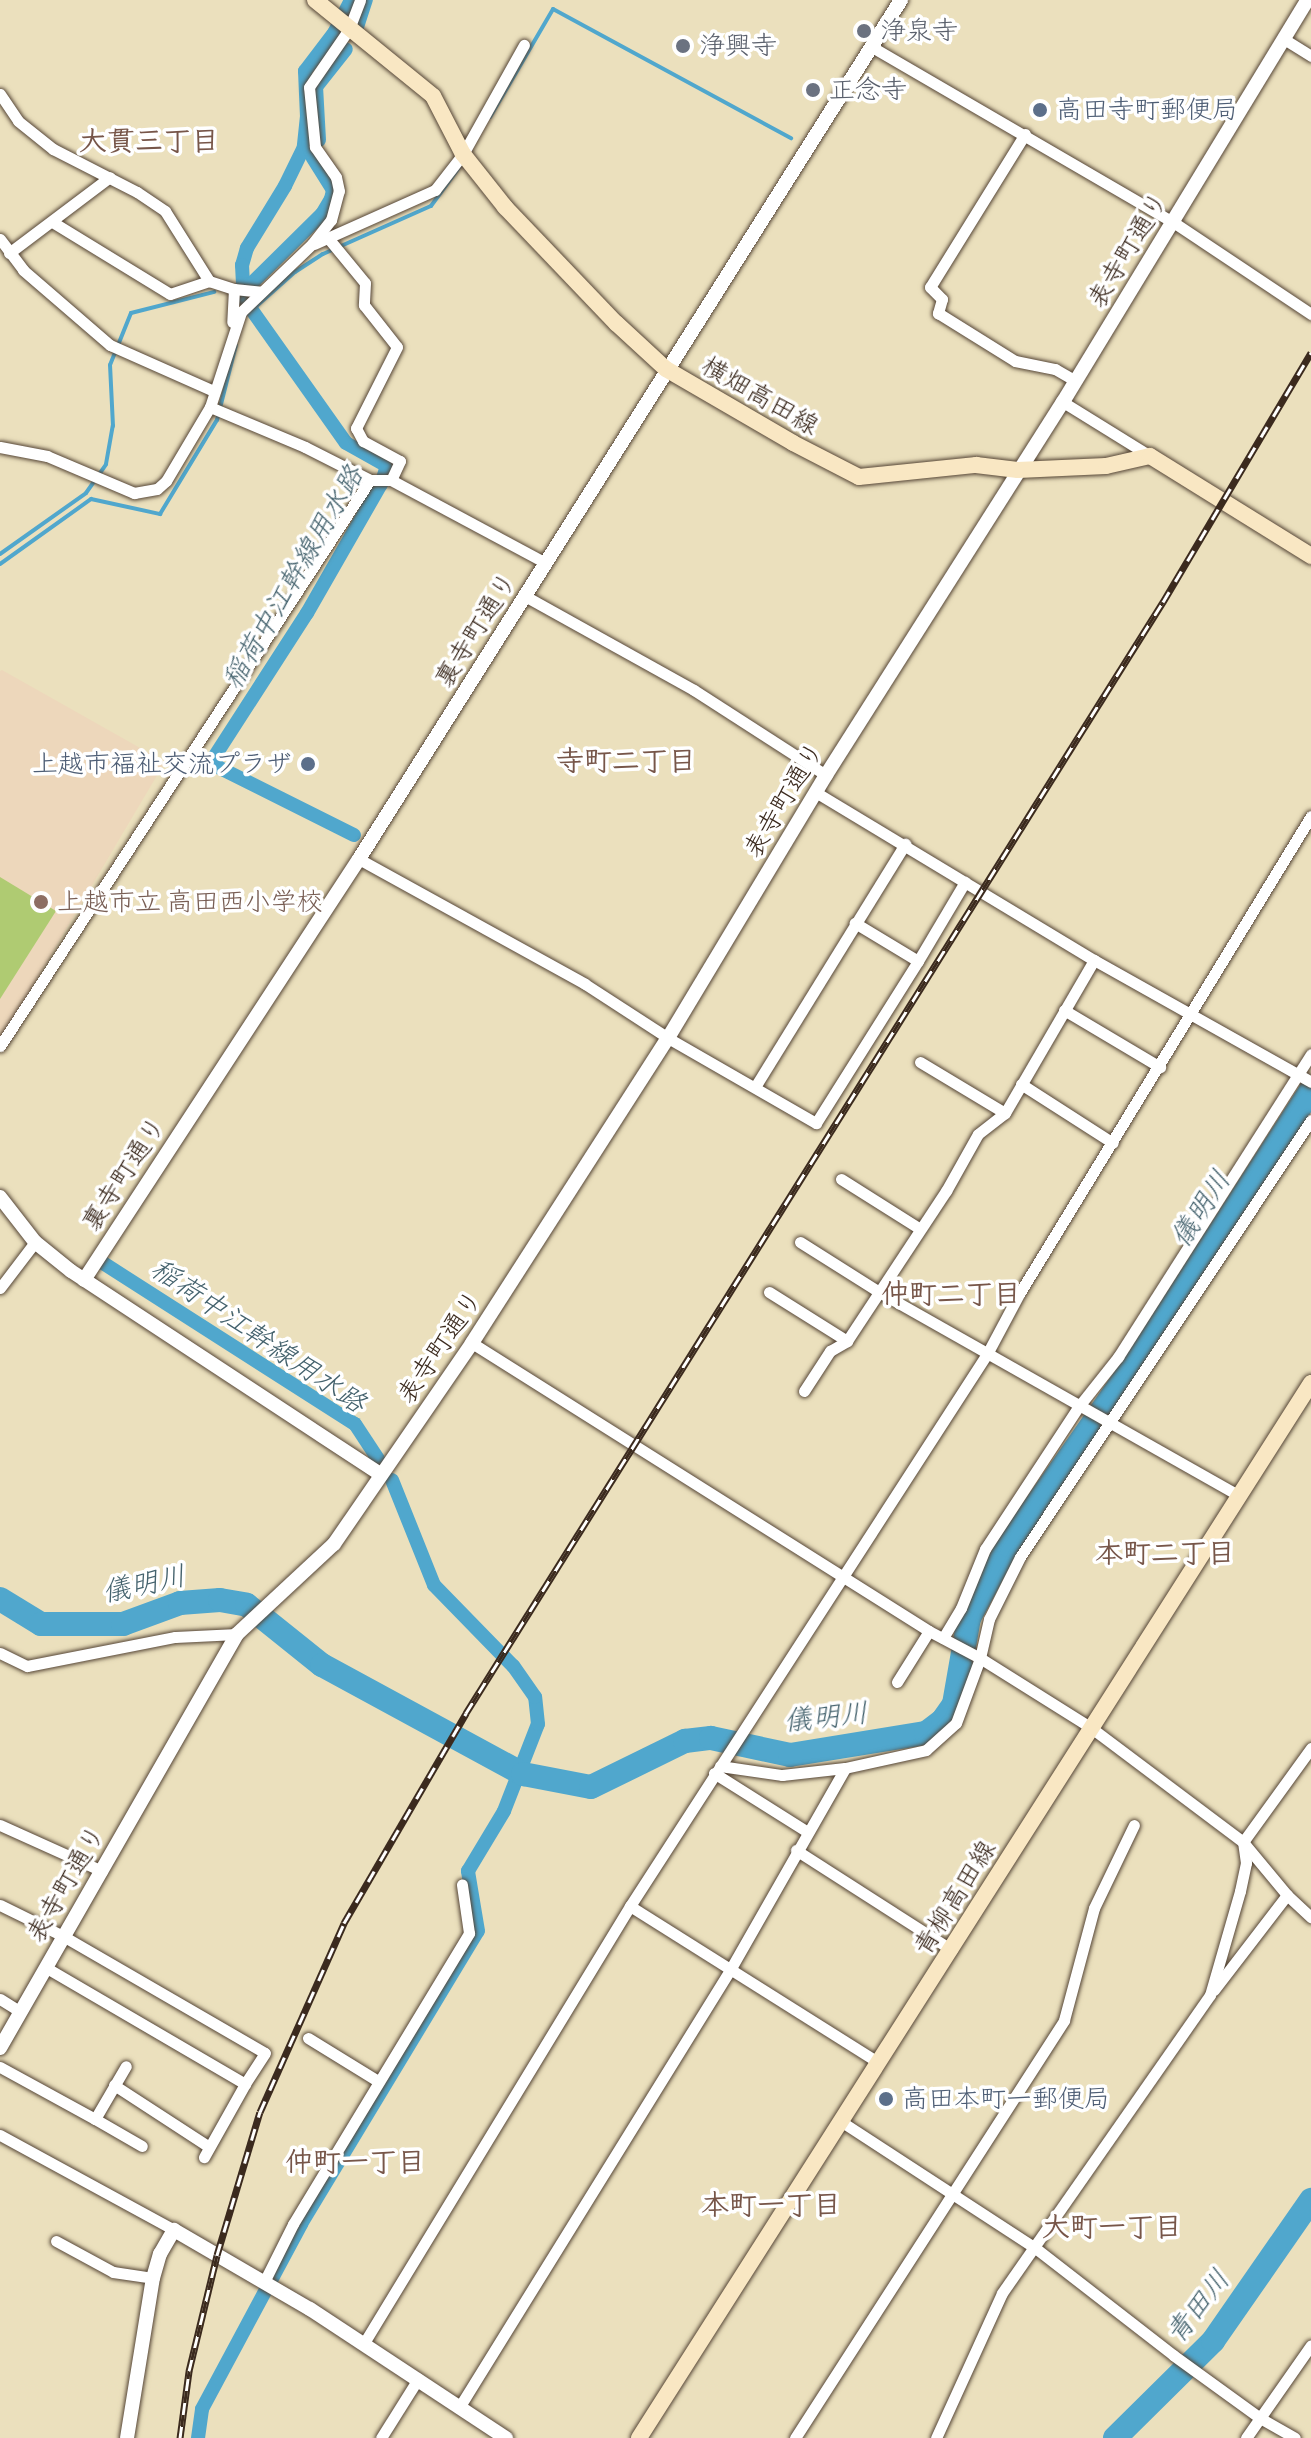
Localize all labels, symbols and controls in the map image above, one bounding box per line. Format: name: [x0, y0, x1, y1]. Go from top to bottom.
place label: 浄泉寺: [880, 15, 958, 47]
marker: 浄泉寺: [855, 22, 873, 40]
place label: 浄興寺: [699, 30, 777, 62]
marker: 浄興寺: [674, 37, 692, 55]
place label: 正念寺: [829, 74, 907, 106]
marker: 正念寺: [804, 81, 822, 99]
place label: 高田寺町郵便局: [1056, 94, 1238, 126]
marker: 高田寺町郵便局: [1031, 101, 1049, 119]
district label: 大貫三丁目: [79, 123, 219, 157]
street label: 表寺町通り: [1081, 186, 1175, 314]
street label: 横畑高田線: [696, 350, 824, 442]
water label: 稲荷中江幹線用水路: [214, 459, 370, 695]
street label: 裏寺町通り: [428, 567, 524, 693]
street label: 表寺町通り: [737, 736, 831, 864]
district label: 寺町二丁目: [556, 743, 696, 777]
place label: 上越市福祉交流プラザ: [32, 748, 292, 780]
marker: 上越市福祉交流プラザ: [299, 755, 317, 773]
place label: 上越市立 高田西小学校: [57, 886, 323, 918]
marker: 上越市立 高田西小学校: [32, 893, 50, 911]
street label: 裏寺町通り: [76, 1111, 172, 1237]
water label: 儀明川: [1163, 1164, 1237, 1252]
water label: 稲荷中江幹線用水路: [145, 1251, 373, 1419]
district label: 仲町二丁目: [881, 1276, 1021, 1310]
street label: 表寺町通り: [391, 1284, 489, 1410]
district label: 本町二丁目: [1095, 1535, 1235, 1569]
water label: 儀明川: [99, 1558, 189, 1608]
water label: 儀明川: [782, 1695, 870, 1737]
street label: 表寺町通り: [20, 1820, 112, 1948]
street label: 青柳高田線: [907, 1835, 1003, 1961]
place label: 高田本町一郵便局: [902, 2083, 1110, 2115]
marker: 高田本町一郵便局: [877, 2090, 895, 2108]
district label: 仲町一丁目: [285, 2144, 425, 2178]
district label: 本町一丁目: [701, 2187, 841, 2221]
district label: 大町一丁目: [1042, 2209, 1182, 2243]
water label: 青田川: [1158, 2263, 1236, 2349]

